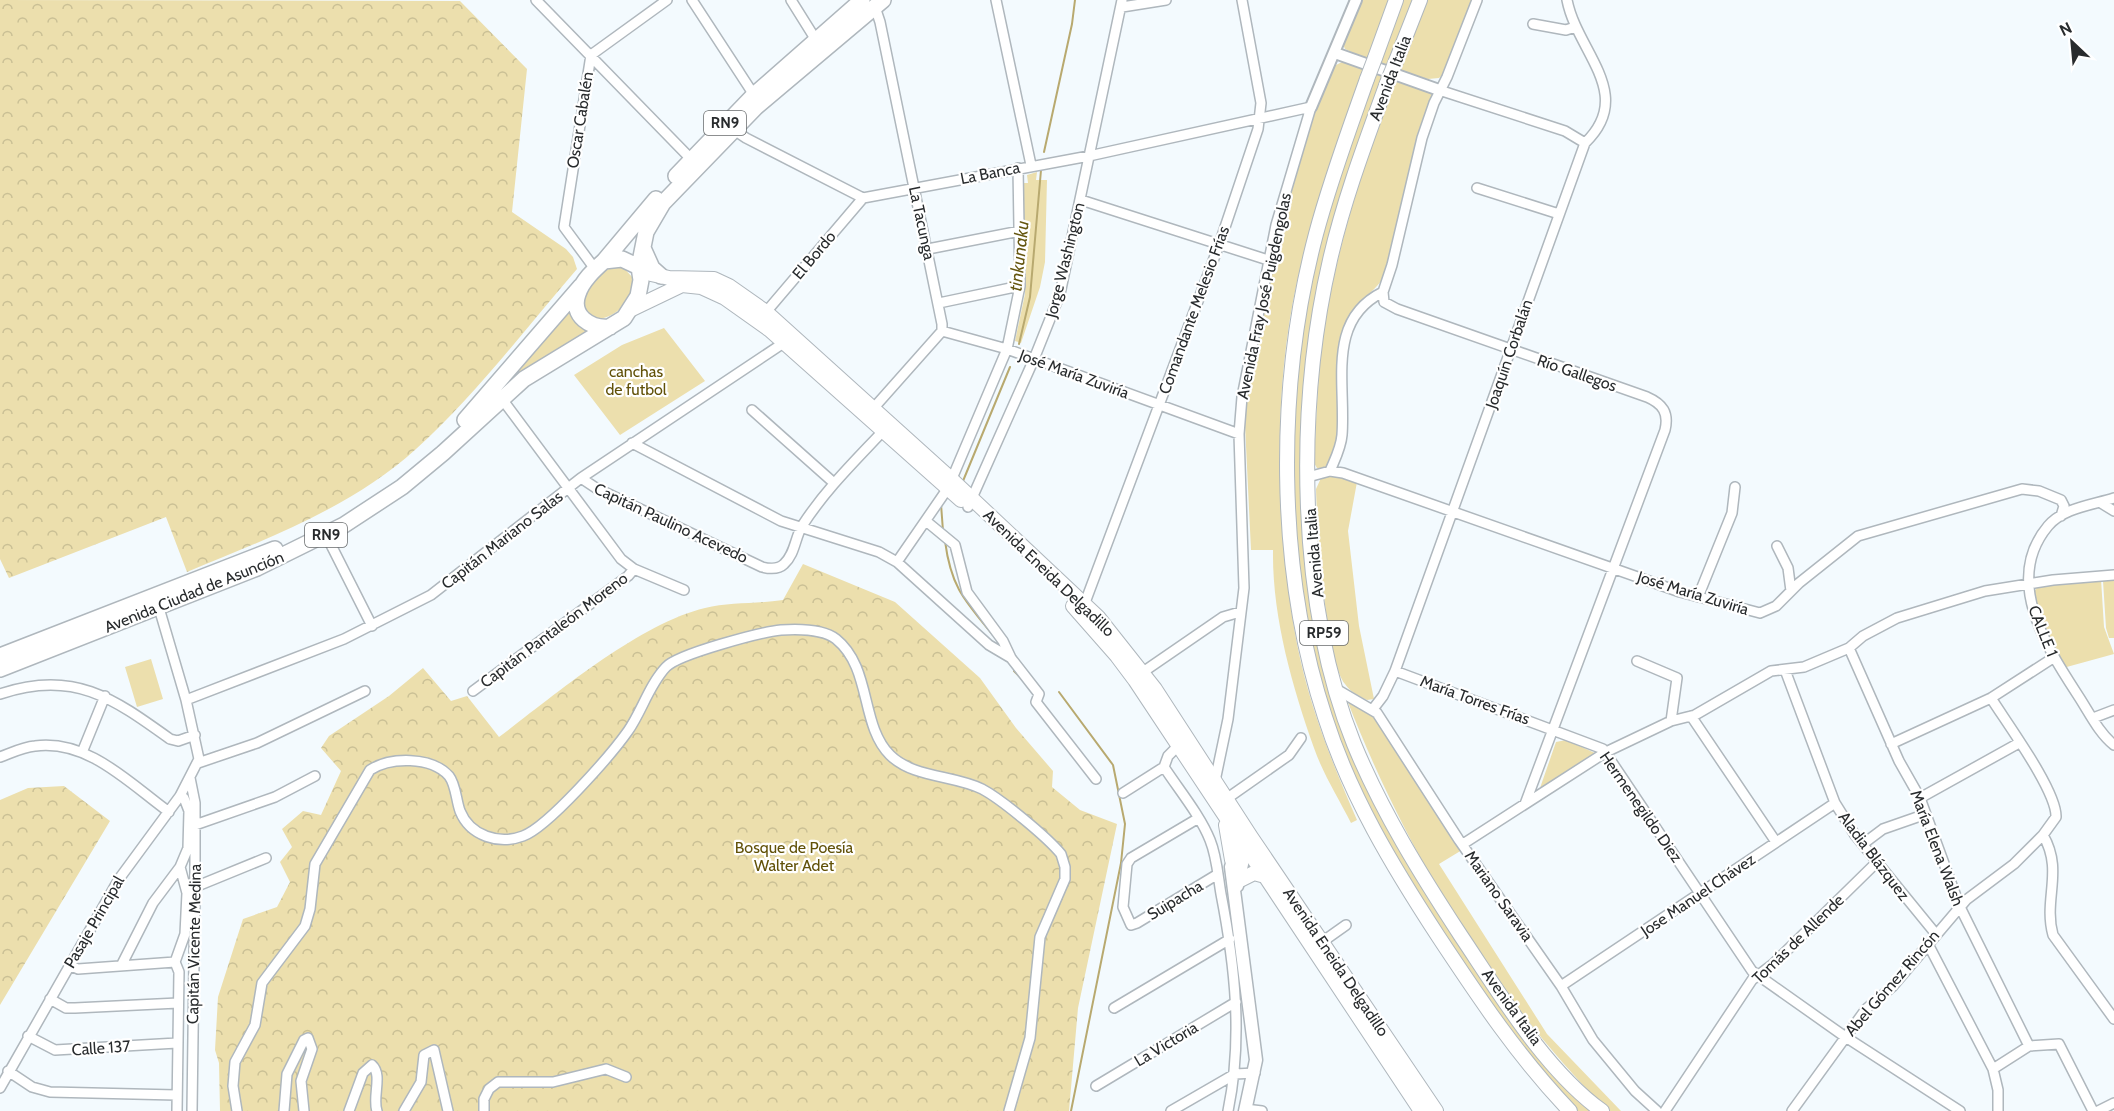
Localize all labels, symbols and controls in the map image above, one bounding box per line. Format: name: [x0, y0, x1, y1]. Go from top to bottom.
north arrow: [2042, 12, 2102, 72]
text: N: [2056, 18, 2075, 40]
street label: Avenida Italia: [1365, 32, 1415, 123]
street label: Oscar Cabalén: [563, 70, 597, 170]
road number: RN9: [704, 111, 746, 135]
street label: La Banca: [959, 158, 1022, 188]
street label: La Tacunga: [905, 184, 939, 262]
street label: Avenida Fray José Puigdengolas: [1233, 191, 1295, 401]
street label: Jorge Washington: [1041, 200, 1089, 321]
water label: tinkunaku: [1004, 220, 1034, 292]
street label: Comandante Melesio Frías: [1155, 223, 1233, 397]
street label: El Bordo: [788, 227, 840, 283]
street label: Joaquín Corbalán: [1481, 297, 1537, 412]
street label: José María Zuviría: [1016, 345, 1132, 403]
street label: Río Gallegos: [1535, 351, 1620, 396]
park label: canchas de futbol: [605, 362, 667, 399]
street label: Capitán Paulino Acevedo: [591, 479, 751, 567]
street label: Capitán Mariano Salas: [438, 487, 567, 593]
street label: Avenida Eneida Delgadillo: [980, 505, 1119, 641]
street label: Avenida Italia: [1301, 507, 1327, 598]
road number: RN9: [305, 523, 347, 547]
street label: Avenida Ciudad de Asunción: [102, 547, 287, 637]
street label: José María Zuviría: [1634, 567, 1751, 619]
street label: Capitán Pantaleón Moreno: [477, 568, 632, 692]
street label: CALLE 1: [2024, 603, 2062, 659]
road number: RP59: [1300, 621, 1348, 645]
street label: María Torres Frías: [1418, 671, 1533, 729]
street label: Hermenegildo Diez: [1596, 748, 1687, 866]
street label: María Elena Walsh: [1906, 787, 1968, 909]
street label: Aladia Blázquez: [1835, 808, 1914, 904]
park label: Bosque de Poesía Walter Adet: [735, 838, 853, 875]
street label: Mariano Saravia: [1461, 847, 1537, 945]
street label: Jose Manuel Chávez: [1636, 849, 1759, 941]
street label: Capitán Vicente Medina: [183, 863, 205, 1024]
street label: Pasaje Principal: [60, 872, 128, 972]
street label: Suipacha: [1144, 876, 1206, 924]
street label: Avenida Eneida Delgadillo: [1279, 884, 1393, 1040]
street label: Tomás de Allende: [1748, 890, 1848, 988]
street label: Abel Gómez Rincón: [1841, 926, 1943, 1040]
street label: Avenida Italia: [1478, 965, 1546, 1049]
street label: La Victoria: [1131, 1017, 1201, 1070]
street label: Calle 137: [71, 1036, 131, 1060]

